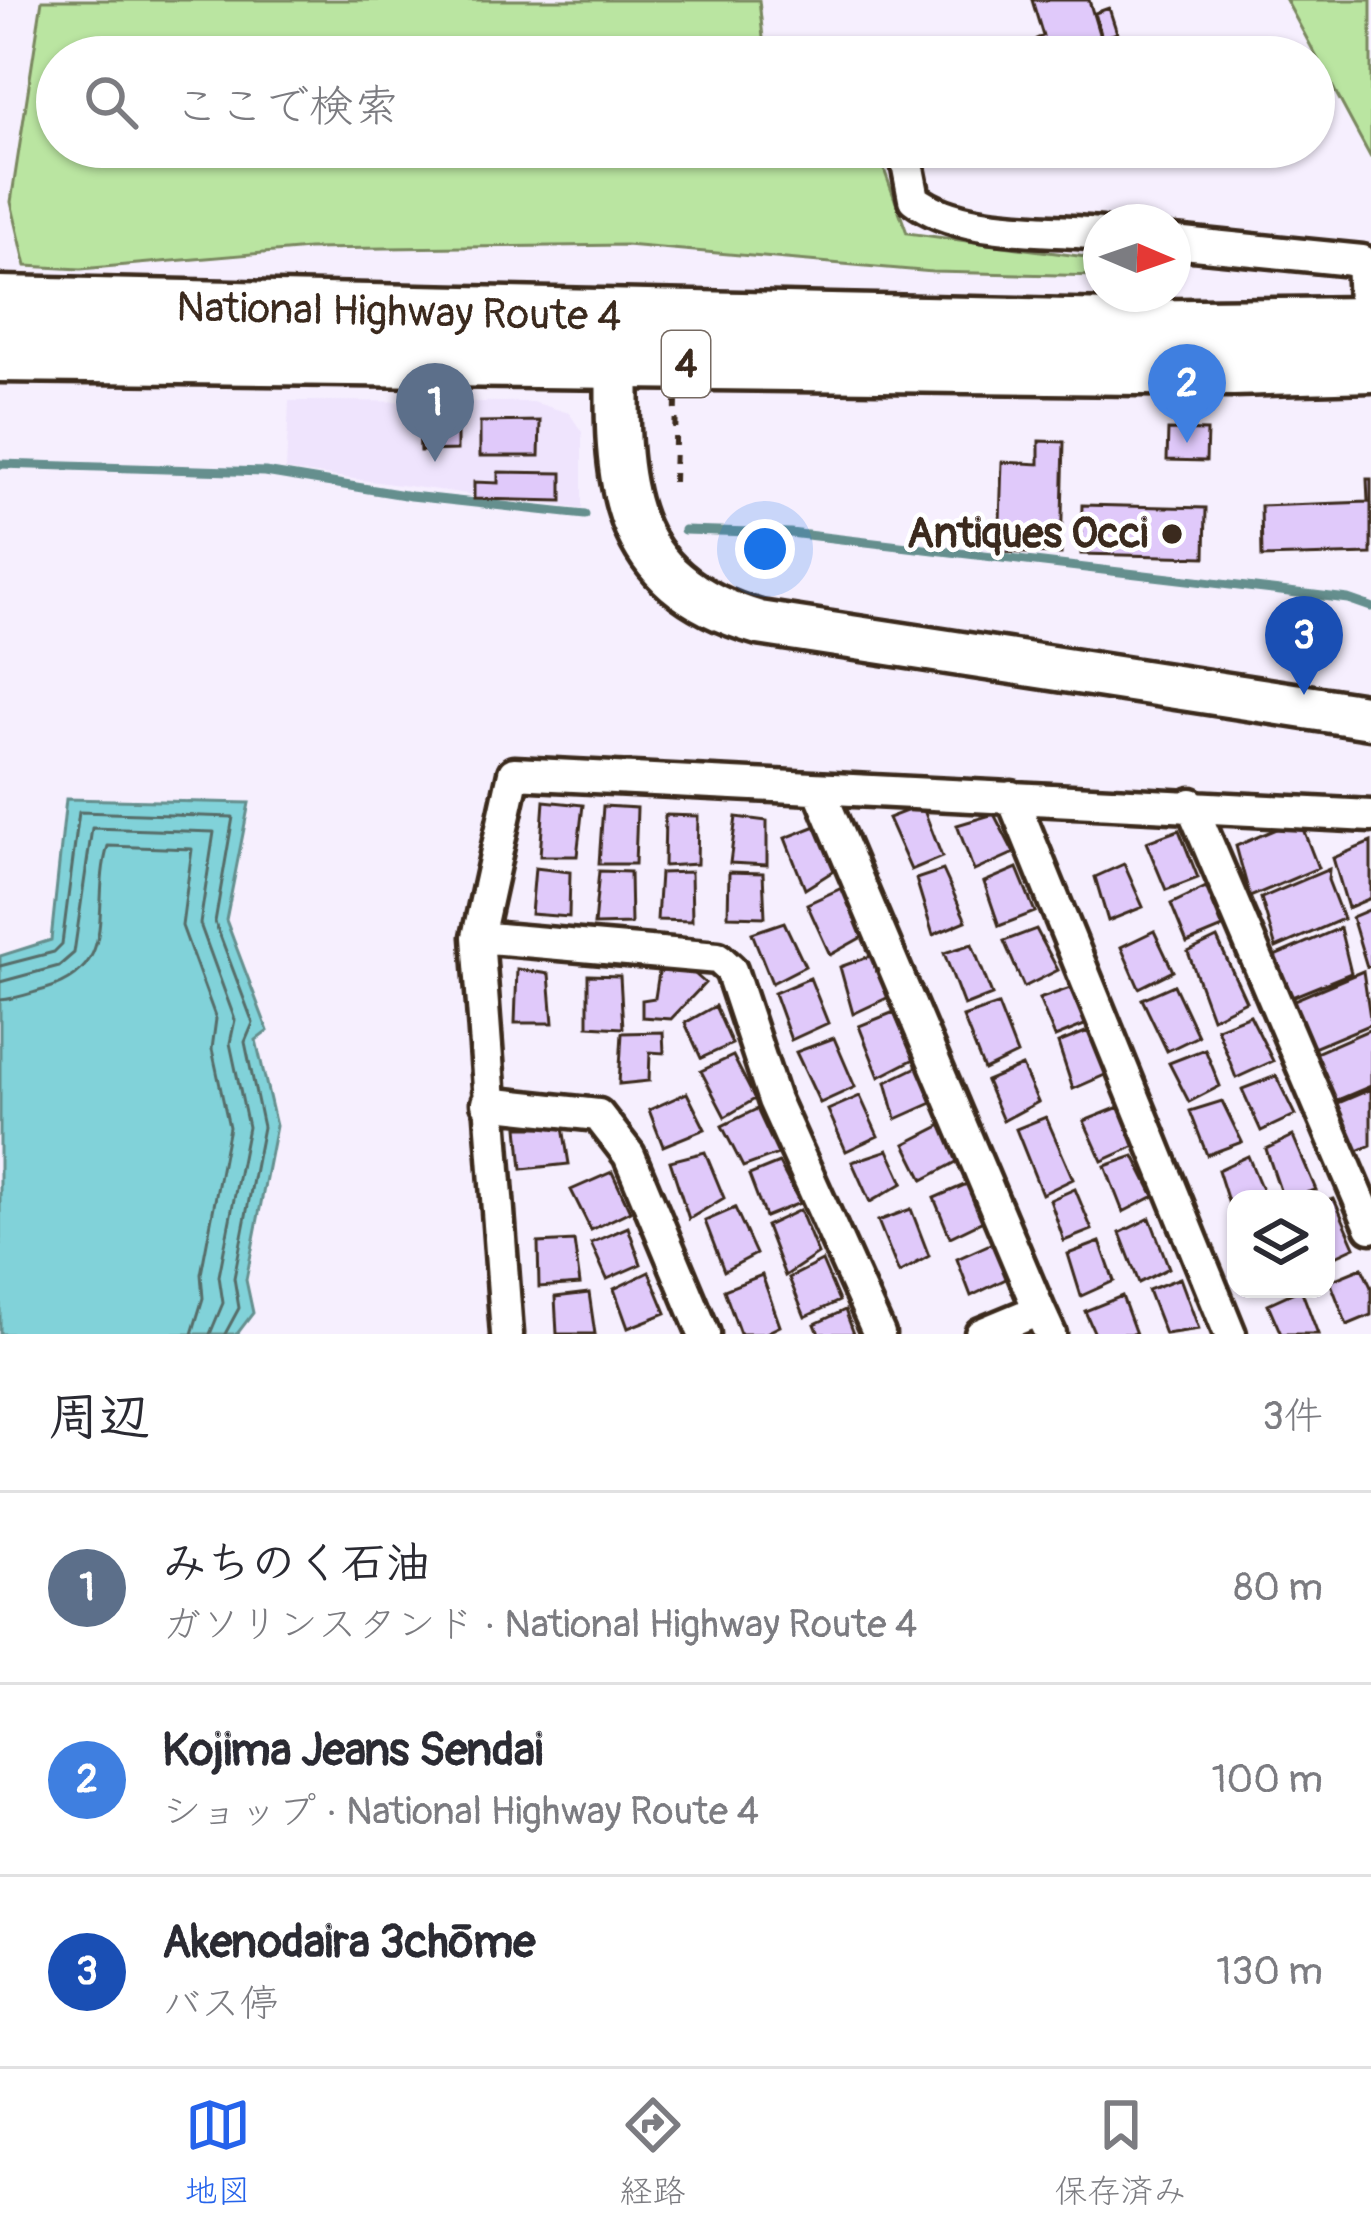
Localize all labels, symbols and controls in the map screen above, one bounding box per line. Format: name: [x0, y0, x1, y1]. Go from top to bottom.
search box: [36, 36, 1335, 168]
icon: search: [78, 69, 144, 135]
text: ここで検索: [174, 79, 399, 135]
north arrow: [1083, 204, 1191, 312]
street label: National Highway Route 4: [176, 282, 622, 343]
road number: 4: [662, 331, 710, 397]
pin: 2: [1148, 344, 1226, 443]
pin: 1: [396, 363, 474, 462]
place label: Antiques Occi: [907, 508, 1148, 560]
your location: [735, 519, 795, 579]
marker: Antiques Occi: [1159, 521, 1185, 547]
pin: 3: [1265, 596, 1343, 695]
map controls: [1227, 1190, 1335, 1298]
button: layers: [1227, 1190, 1335, 1298]
text: 周辺: [48, 1386, 150, 1450]
text: 3件: [1262, 1392, 1323, 1441]
text: みちのく石油: [162, 1536, 431, 1592]
text: 1: [79, 1563, 95, 1612]
text: 80 m: [1234, 1563, 1323, 1612]
text: ガソリンスタンド · National Highway Route 4: [162, 1600, 917, 1649]
text: Kojima Jeans Sendai: [162, 1723, 543, 1779]
text: 2: [76, 1755, 98, 1804]
text: 100 m: [1211, 1755, 1323, 1804]
text: ショップ · National Highway Route 4: [162, 1787, 759, 1836]
text: Akenodaira 3chōme: [162, 1915, 535, 1971]
text: 3: [76, 1947, 98, 1996]
text: 130 m: [1216, 1947, 1323, 1996]
text: バス停: [162, 1979, 279, 2028]
tab: 地図: [185, 2092, 251, 2212]
tab: 経路: [620, 2092, 686, 2212]
tab: 保存済み: [1055, 2092, 1187, 2212]

